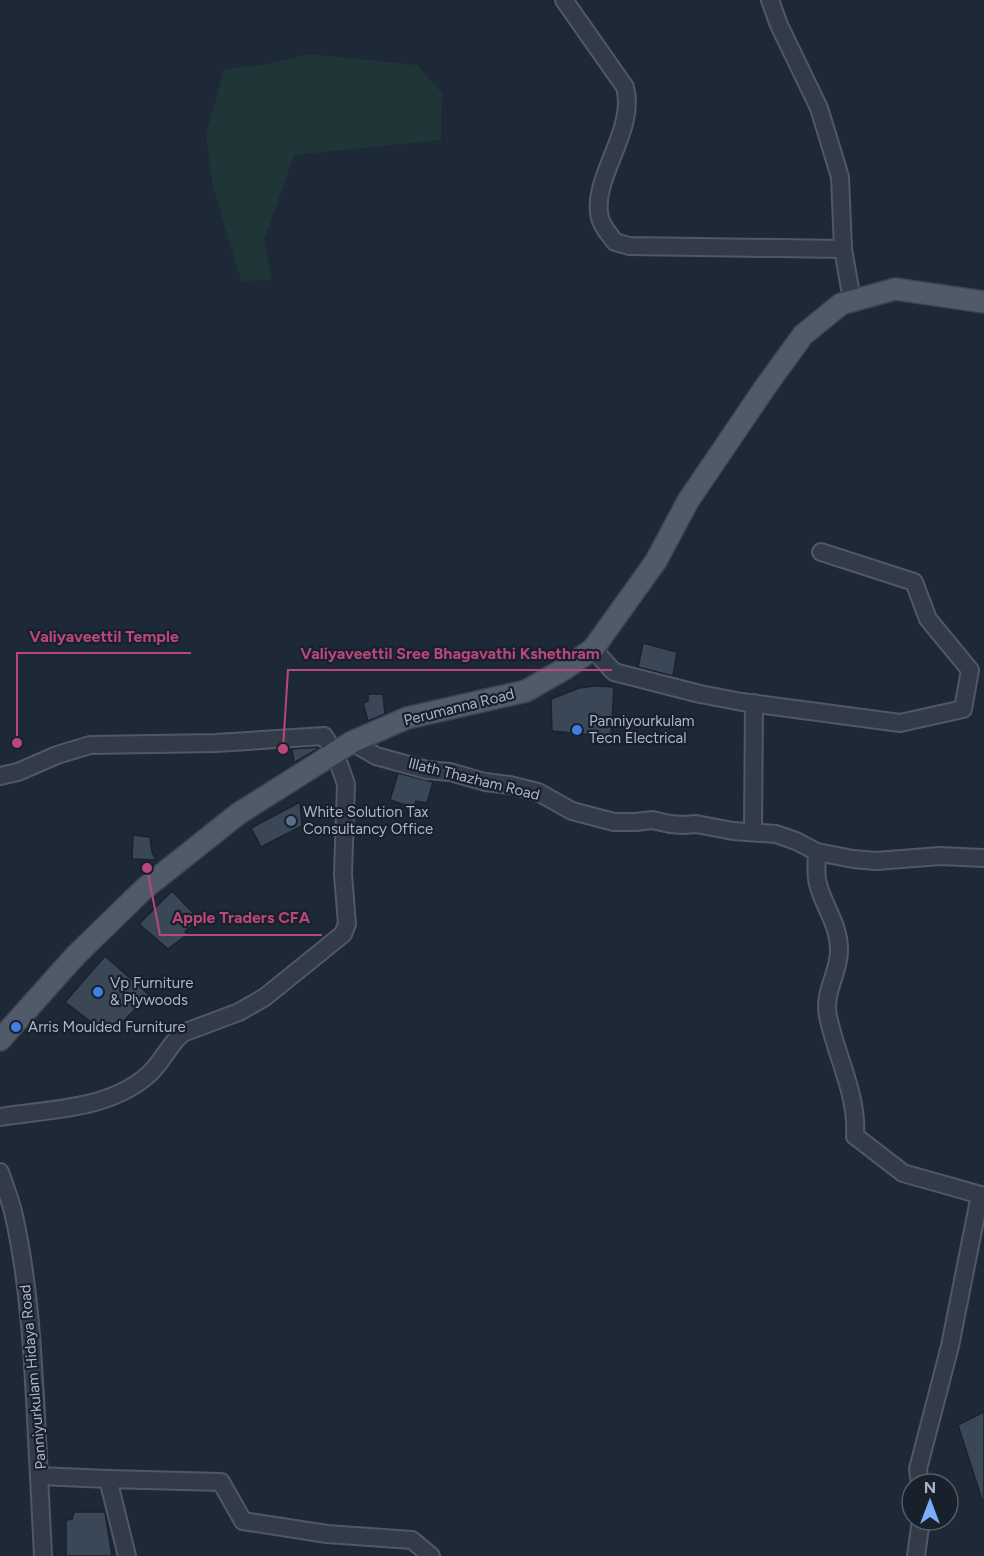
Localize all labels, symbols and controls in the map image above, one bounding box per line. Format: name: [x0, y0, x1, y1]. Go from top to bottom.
callout: Valiyaveettil Temple: [17, 619, 191, 653]
text: Valiyaveettil Temple: [29, 627, 179, 646]
callout: Valiyaveettil Sree Bhagavathi Kshethram: [288, 636, 612, 670]
text: Valiyaveettil Sree Bhagavathi Kshethram: [300, 644, 600, 663]
street label: Perumanna Road: [402, 685, 516, 729]
place label: Panniyourkulam Tecn Electrical: [589, 712, 695, 747]
marker: Panniyourkulam Tecn Electrical: [570, 723, 584, 737]
street label: Illath Thazham Road: [406, 754, 542, 804]
place label: White Solution Tax Consultancy Office: [303, 803, 433, 838]
marker: White Solution Tax Consultancy Office: [284, 814, 298, 828]
callout: Apple Traders CFA: [160, 901, 322, 935]
text: Apple Traders CFA: [172, 908, 311, 927]
place label: Vp Furniture & Plywoods: [110, 974, 193, 1009]
marker: Vp Furniture & Plywoods: [91, 985, 105, 999]
place label: Arris Moulded Furniture: [28, 1018, 186, 1036]
marker: Arris Moulded Furniture: [9, 1020, 23, 1034]
street label: Panniyurkulam Hidaya Road: [16, 1284, 50, 1470]
north arrow: [900, 1472, 960, 1532]
text: N: [924, 1478, 936, 1497]

